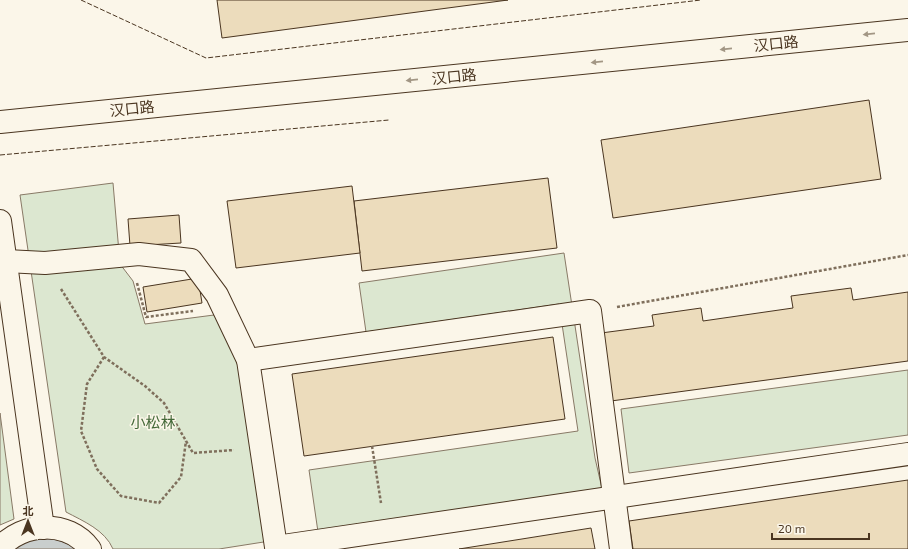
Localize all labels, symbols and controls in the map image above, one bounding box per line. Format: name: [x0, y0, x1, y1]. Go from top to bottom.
one-way arrow: [863, 31, 875, 37]
street label: 汉口路: [753, 32, 799, 54]
one-way arrow: [720, 45, 732, 52]
one-way arrow: [591, 58, 603, 65]
street label: 汉口路: [431, 65, 477, 87]
one-way arrow: [405, 77, 418, 83]
street label: 汉口路: [109, 97, 155, 119]
park label: 小松林: [130, 413, 176, 431]
north arrow: [8, 501, 48, 541]
text: 北: [23, 504, 34, 517]
scale bar: [772, 515, 869, 541]
text: 20 m: [778, 521, 805, 535]

